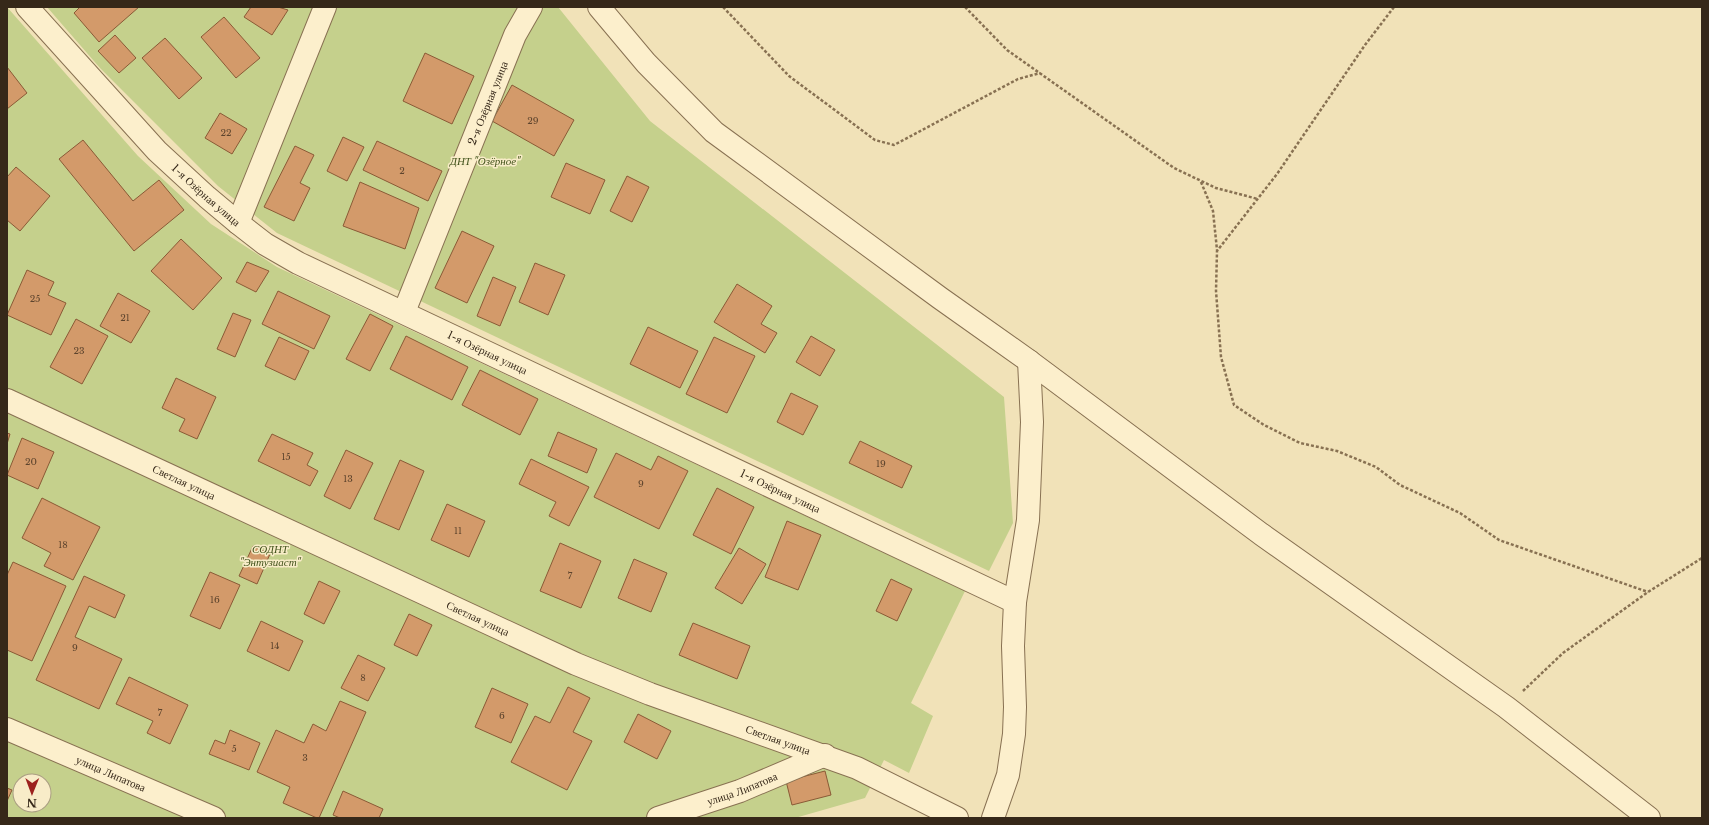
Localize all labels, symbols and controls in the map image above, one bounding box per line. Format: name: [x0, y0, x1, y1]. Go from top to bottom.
street label: 2-я Озёрная улица: [465, 59, 511, 147]
house number: 29: [527, 115, 539, 126]
house number: 22: [220, 127, 232, 138]
park label: ДНТ "Озёрное": [449, 154, 521, 168]
street label: 1-я Озёрная улица: [169, 161, 243, 229]
house number: 2: [399, 165, 405, 176]
house number: 25: [30, 293, 40, 304]
house number: 21: [120, 312, 130, 323]
street label: 1-я Озёрная улица: [445, 328, 530, 377]
house number: 23: [73, 345, 85, 356]
house number: 15: [281, 451, 291, 462]
house number: 20: [25, 456, 37, 467]
house number: 19: [876, 458, 886, 469]
street label: Светлая улица: [150, 461, 218, 503]
street label: 1-я Озёрная улица: [738, 466, 823, 516]
house number: 13: [343, 473, 353, 484]
house number: 9: [638, 478, 644, 489]
house number: 11: [454, 525, 462, 536]
house number: 18: [58, 539, 68, 550]
park label: СОДНТ "Энтузиаст": [239, 542, 302, 569]
house number: 7: [568, 570, 573, 581]
house number: 16: [210, 594, 220, 605]
street label: Светлая улица: [444, 598, 512, 639]
house number: 14: [270, 640, 280, 651]
house number: 9: [72, 642, 78, 653]
house number: 8: [360, 672, 366, 683]
house number: 7: [158, 707, 163, 718]
house number: 6: [499, 710, 505, 721]
street label: Светлая улица: [744, 722, 812, 758]
house number: 5: [231, 743, 237, 754]
house number: 3: [302, 752, 308, 763]
street label: улица Липатова: [74, 753, 148, 795]
street label: улица Липатова: [705, 769, 780, 808]
north arrow: [12, 773, 52, 813]
text: N: [26, 796, 37, 810]

